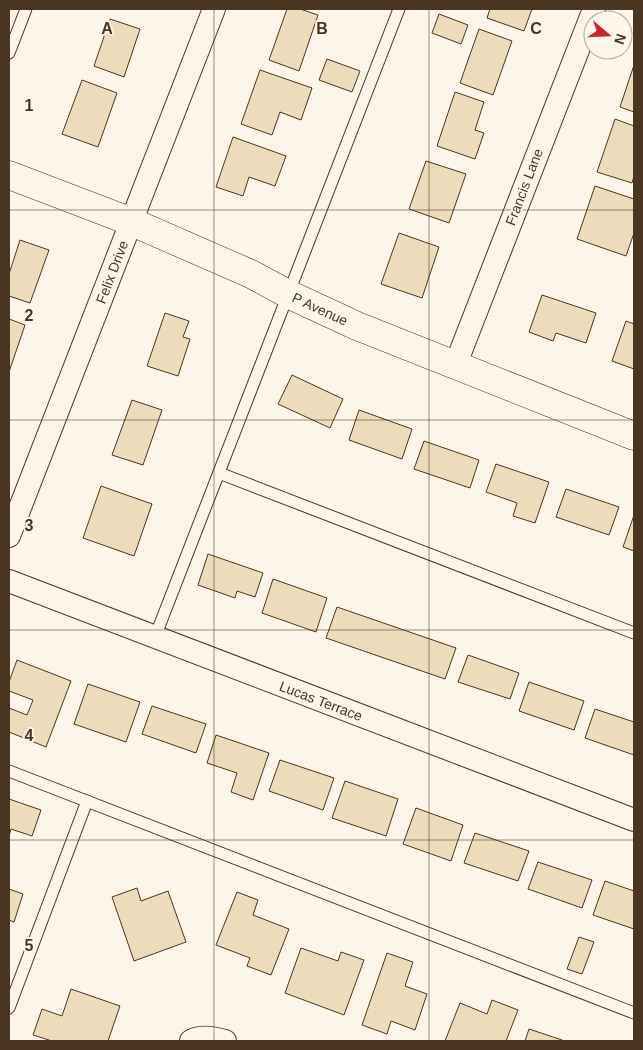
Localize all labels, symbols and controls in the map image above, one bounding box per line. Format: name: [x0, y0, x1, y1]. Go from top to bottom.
north arrow: [583, 10, 633, 60]
text: A: [101, 20, 113, 37]
text: B: [316, 20, 328, 37]
text: C: [530, 20, 542, 37]
text: N: [611, 32, 630, 47]
text: 1: [25, 97, 34, 114]
street label: Francis Lane: [502, 146, 546, 228]
street label: Felix Drive: [93, 238, 131, 306]
street label: P Avenue: [290, 289, 351, 329]
text: 2: [25, 307, 34, 324]
text: 3: [25, 517, 34, 534]
street label: Lucas Terrace: [277, 678, 365, 724]
text: 4: [25, 727, 34, 744]
text: 5: [25, 937, 34, 954]

